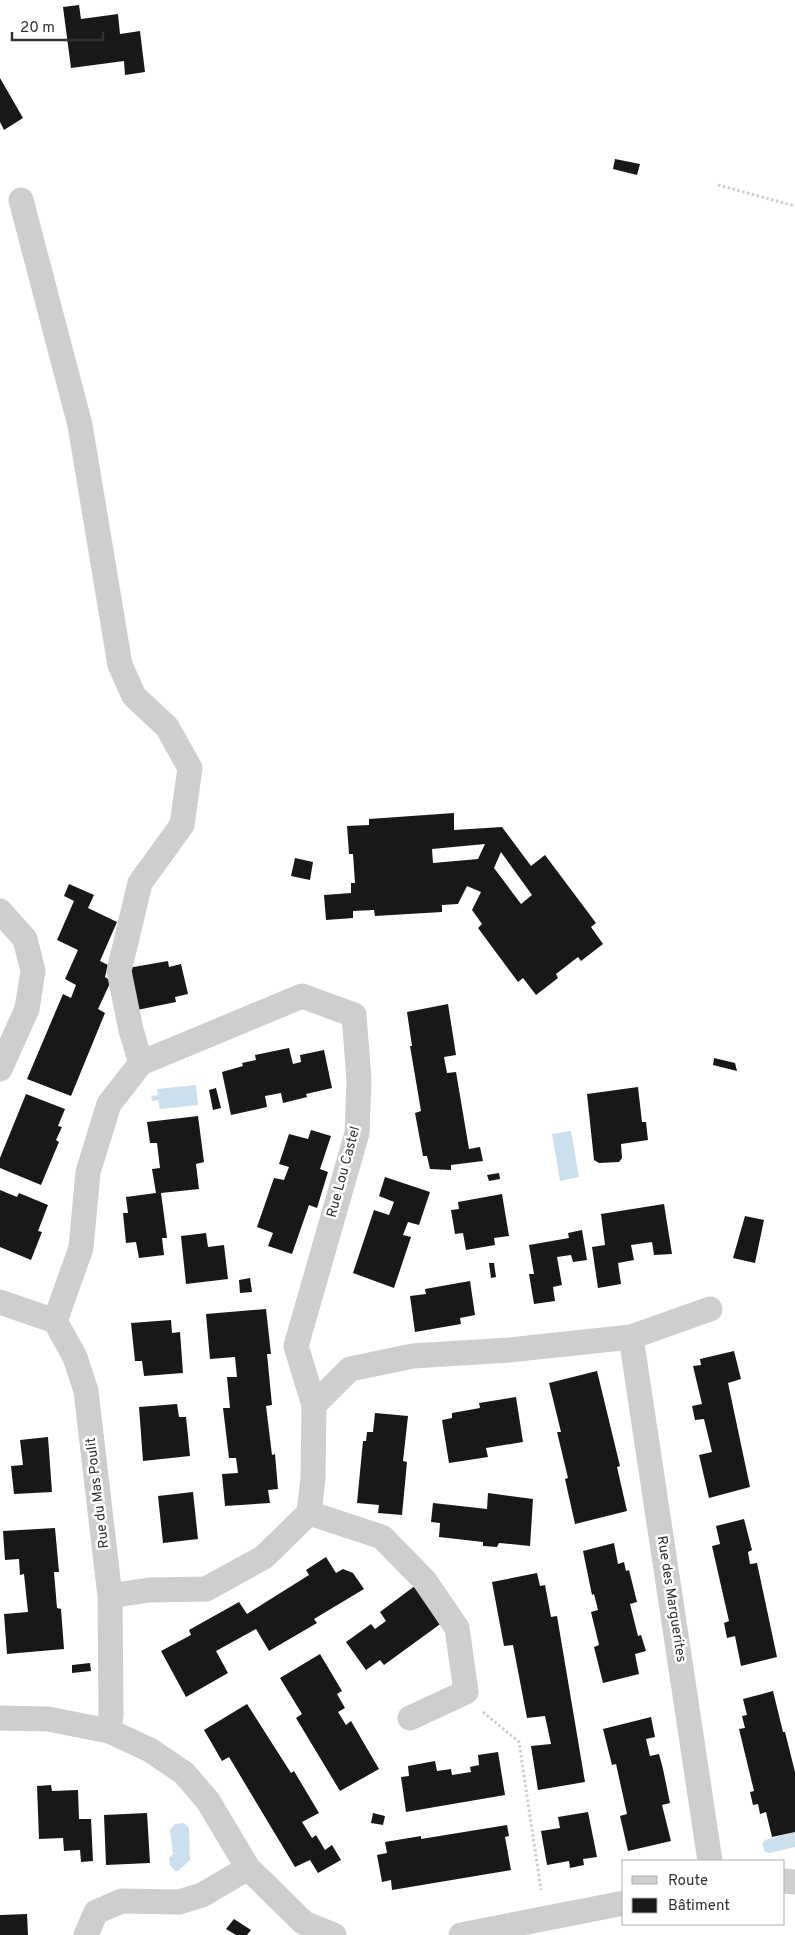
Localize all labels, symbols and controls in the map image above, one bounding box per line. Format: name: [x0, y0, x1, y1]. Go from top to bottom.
scale bar: [12, 10, 104, 42]
text: 20 m: [20, 19, 55, 38]
street label: Rue Lou Castel: [324, 1125, 364, 1219]
street label: Rue du Mas Poulit: [83, 1436, 113, 1550]
street label: Rue des Marguerites: [653, 1535, 689, 1663]
legend: [622, 1860, 785, 1925]
text: Route: [668, 1872, 708, 1891]
text: Bâtiment: [668, 1897, 730, 1916]

